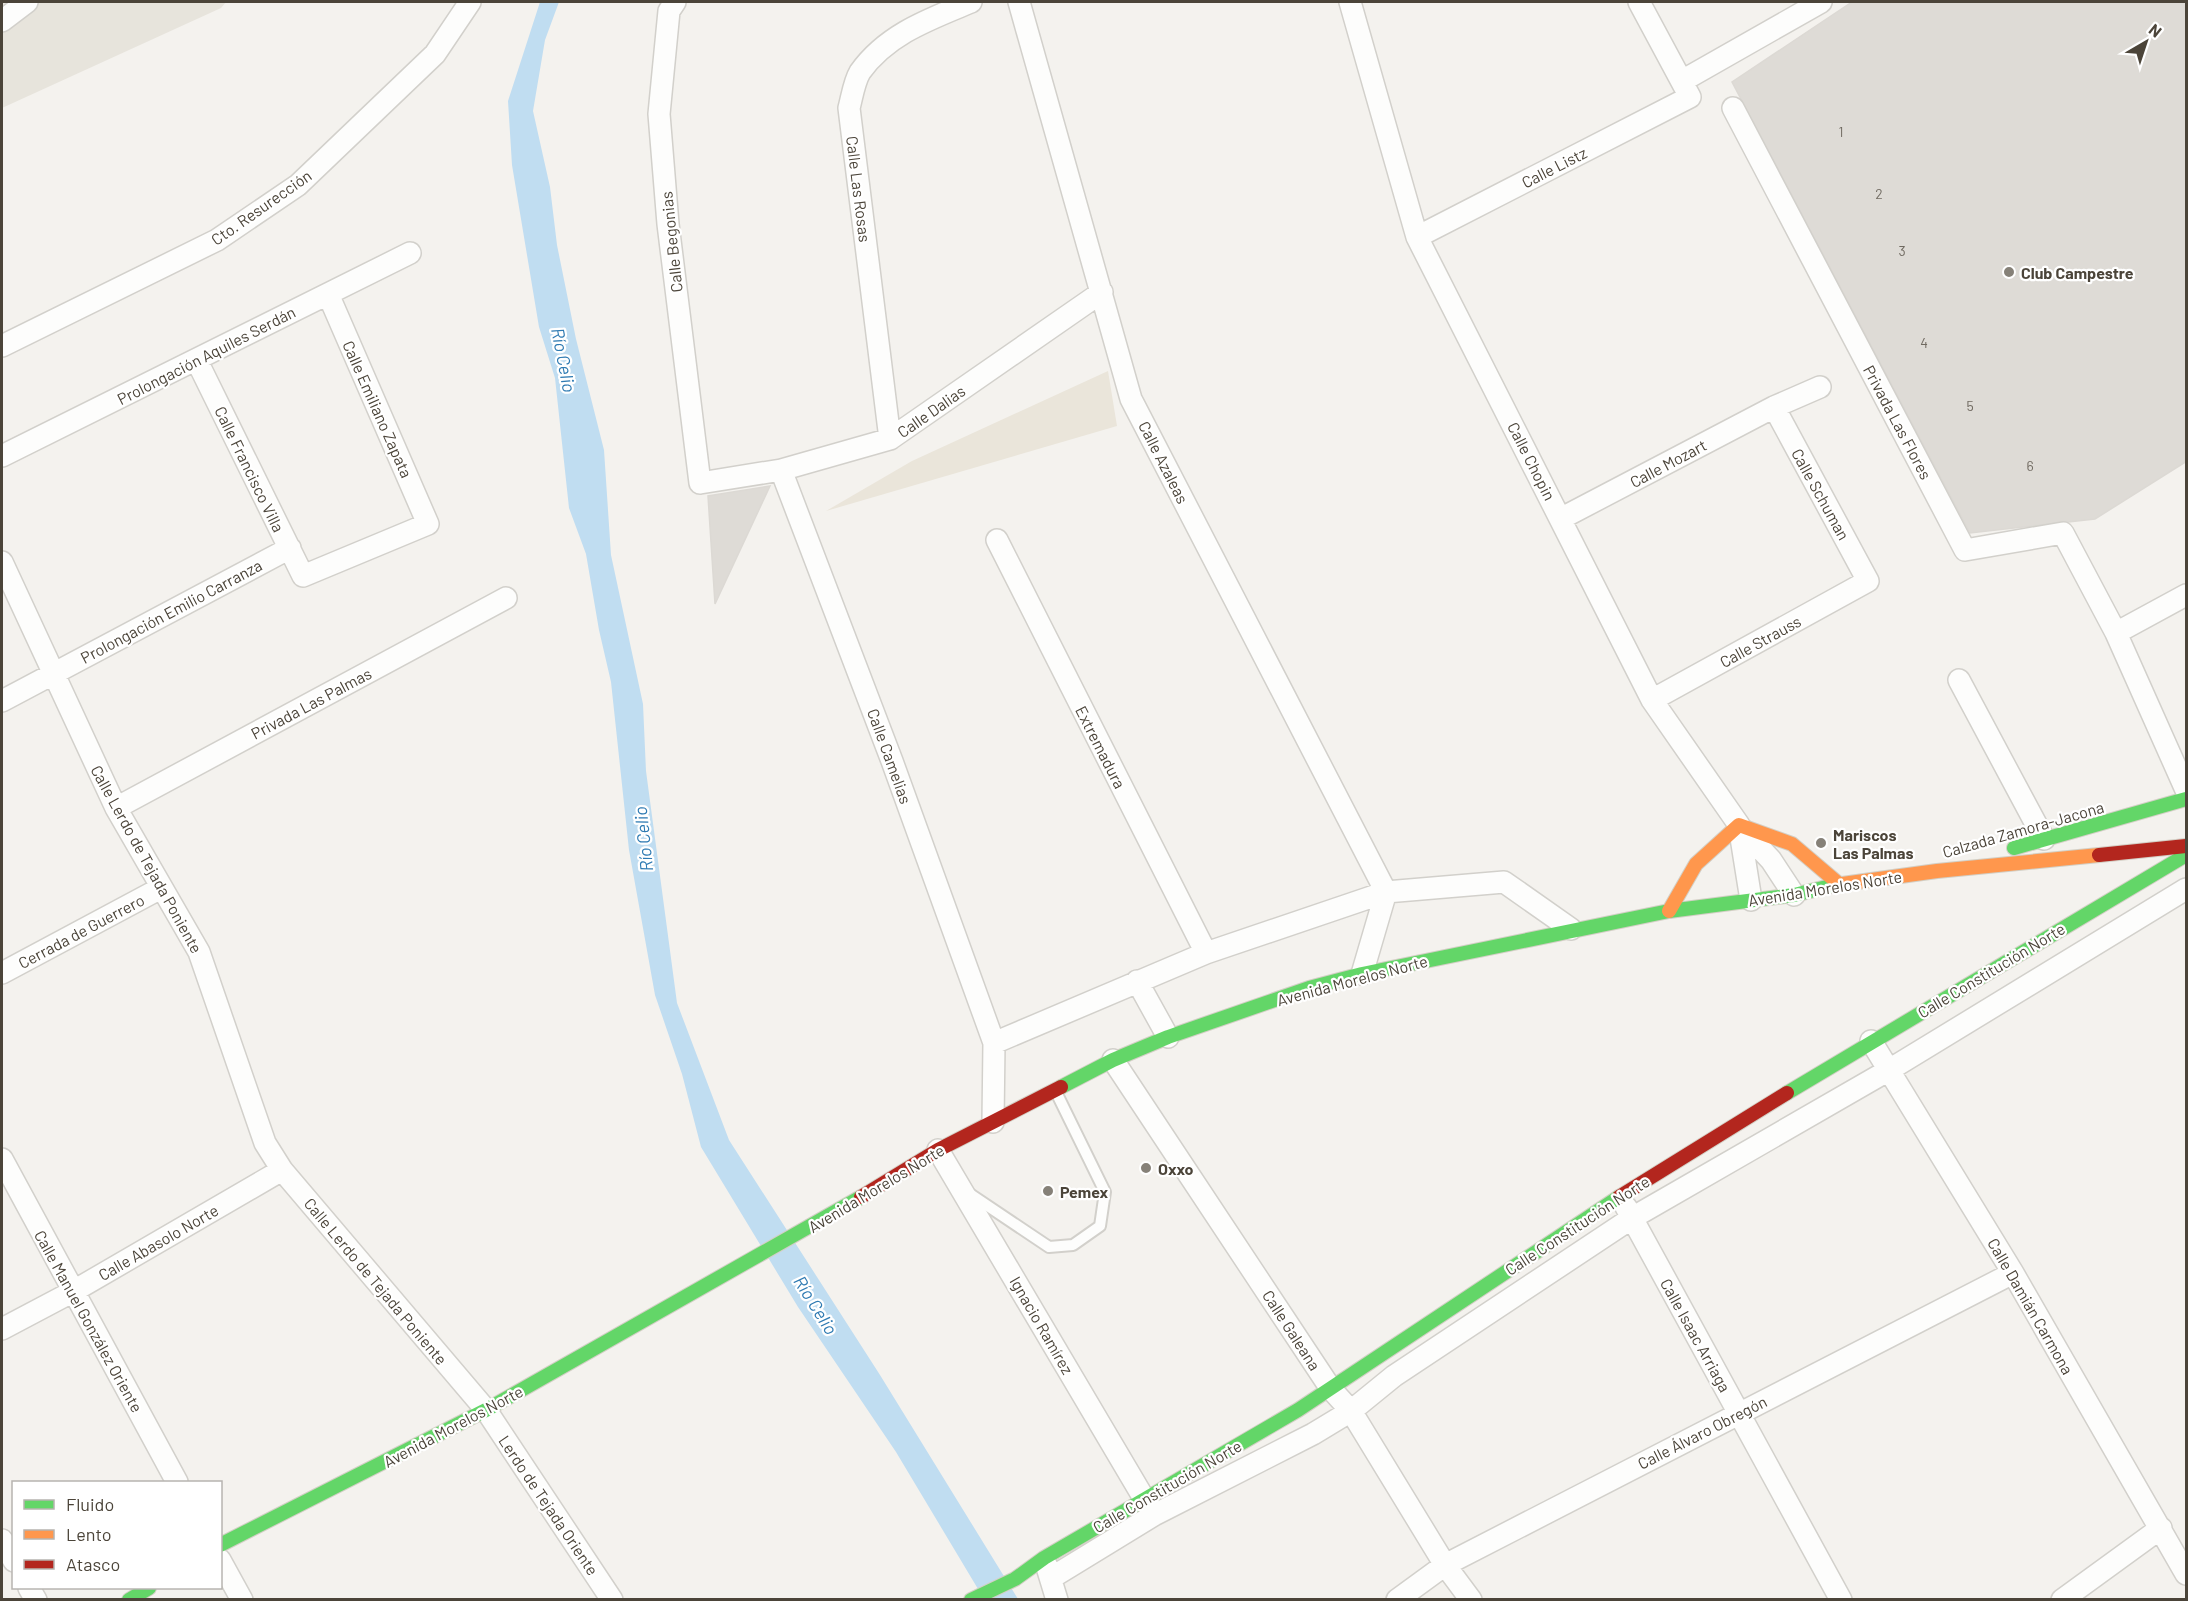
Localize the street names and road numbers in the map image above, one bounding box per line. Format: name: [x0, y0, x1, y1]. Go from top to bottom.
street label: Calle Las Rosas: [843, 135, 875, 243]
street label: Calle Listz: [1518, 142, 1590, 192]
street label: Cto. Resurección: [207, 165, 315, 249]
street label: Calle Begonias: [656, 191, 686, 293]
street label: Prolongación Aquiles Serdán: [114, 302, 298, 408]
street label: Calle Emiliano Zapata: [339, 337, 417, 481]
street label: Privada Las Flores: [1860, 362, 1936, 482]
street label: Calle Dalias: [893, 381, 969, 441]
street label: Calle Francisco Villa: [211, 403, 289, 535]
street label: Calle Azaleas: [1135, 418, 1193, 506]
street label: Calle Chopin: [1504, 419, 1560, 503]
street label: Calle Mozart: [1626, 435, 1710, 491]
street label: Calle Schuman: [1788, 445, 1854, 543]
street label: Prolongación Emilio Carranza: [77, 555, 265, 667]
street label: Calle Strauss: [1716, 611, 1804, 671]
street label: Privada Las Palmas: [248, 663, 374, 743]
street label: Extremadura: [1072, 703, 1130, 791]
street label: Calle Camelias: [864, 706, 916, 806]
street label: Calle Lerdo de Tejada Poniente: [87, 762, 207, 956]
street label: Calzada Zamora-Jacona: [1940, 797, 2106, 861]
street label: Avenida Morelos Norte: [1747, 866, 1903, 910]
street label: Cerrada de Guerrero: [15, 890, 147, 972]
street label: Calle Constitución Norte: [1914, 918, 2068, 1022]
street label: Avenida Morelos Norte: [1275, 951, 1429, 1009]
street label: Avenida Morelos Norte: [805, 1140, 947, 1236]
street label: Calle Constitución Norte: [1501, 1171, 1653, 1279]
street label: Calle Lerdo de Tejada Poniente: [301, 1194, 451, 1368]
street label: Calle Abasolo Norte: [95, 1200, 221, 1284]
street label: Calle Manuel González Oriente: [31, 1227, 147, 1415]
street label: Calle Damián Carmona: [1984, 1234, 2078, 1378]
street label: Ignacio Ramírez: [1006, 1273, 1078, 1377]
street label: Calle Isaac Arriaga: [1657, 1275, 1735, 1395]
street label: Calle Galeana: [1259, 1286, 1325, 1374]
street label: Avenida Morelos Norte: [380, 1381, 526, 1471]
street label: Calle Álvaro Obregón: [1634, 1391, 1770, 1473]
street label: Lerdo de Tejada Oriente: [495, 1432, 603, 1578]
street label: Calle Constitución Norte: [1089, 1436, 1245, 1536]

